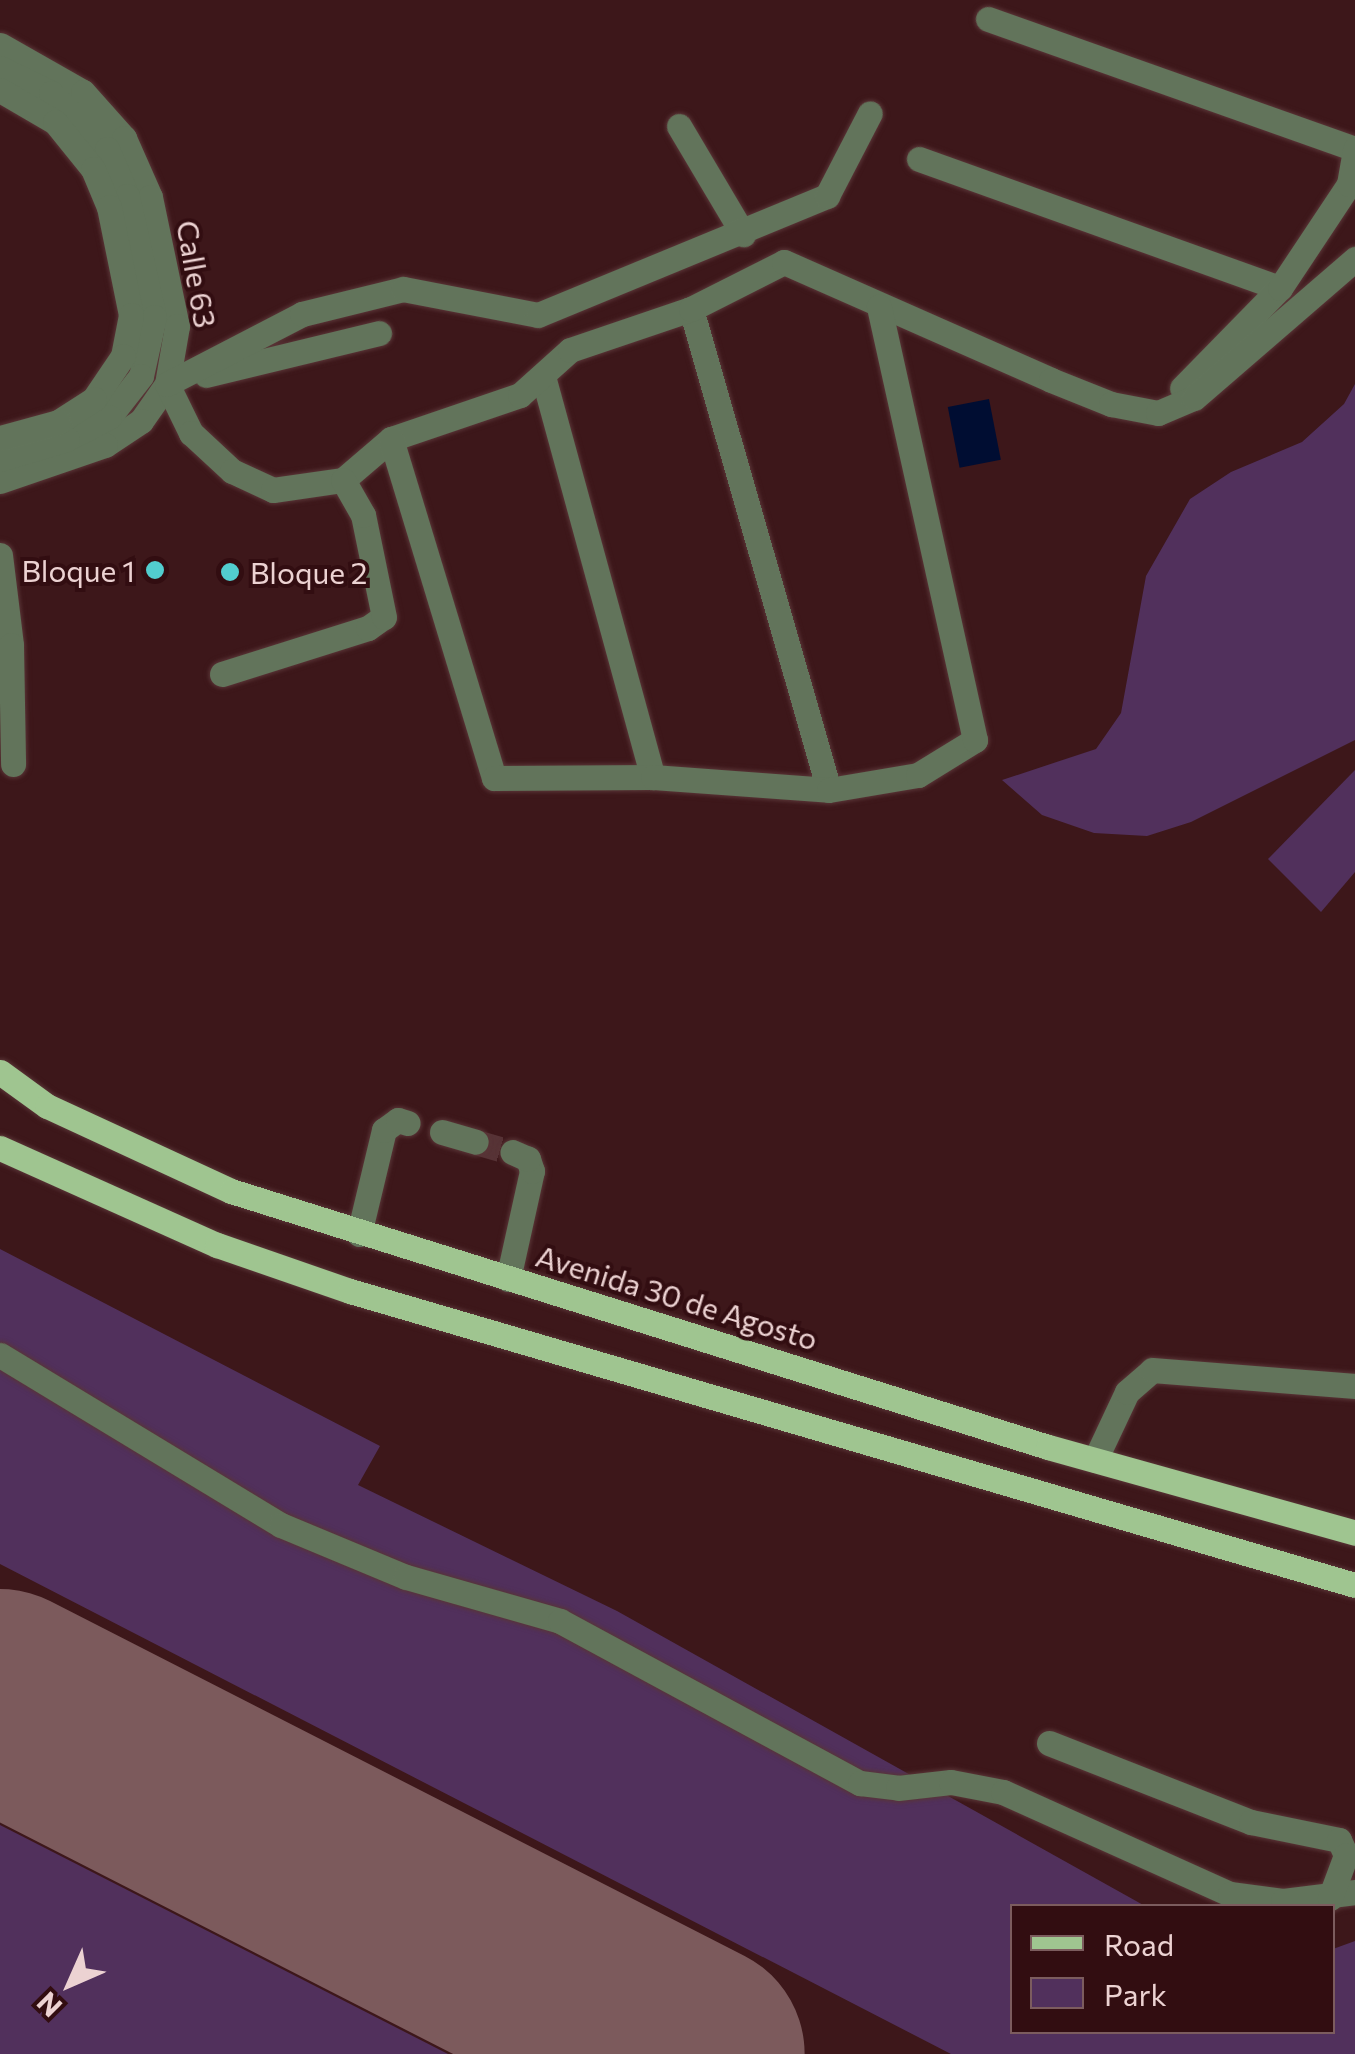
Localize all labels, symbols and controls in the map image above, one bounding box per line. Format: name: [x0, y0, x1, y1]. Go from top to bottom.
street label: Calle 63: [170, 218, 224, 330]
place label: Bloque 1: [21, 552, 135, 588]
place label: Bloque 2: [250, 554, 367, 590]
marker: Bloque 1: [144, 559, 166, 581]
marker: Bloque 2: [219, 561, 241, 583]
street label: Avenida 30 de Agosto: [532, 1237, 822, 1357]
legend: [1010, 1904, 1335, 2034]
text: Road: [1104, 1925, 1174, 1962]
north arrow: [20, 1934, 120, 2034]
text: Park: [1104, 1975, 1167, 2012]
text: N: [29, 1986, 68, 2025]

